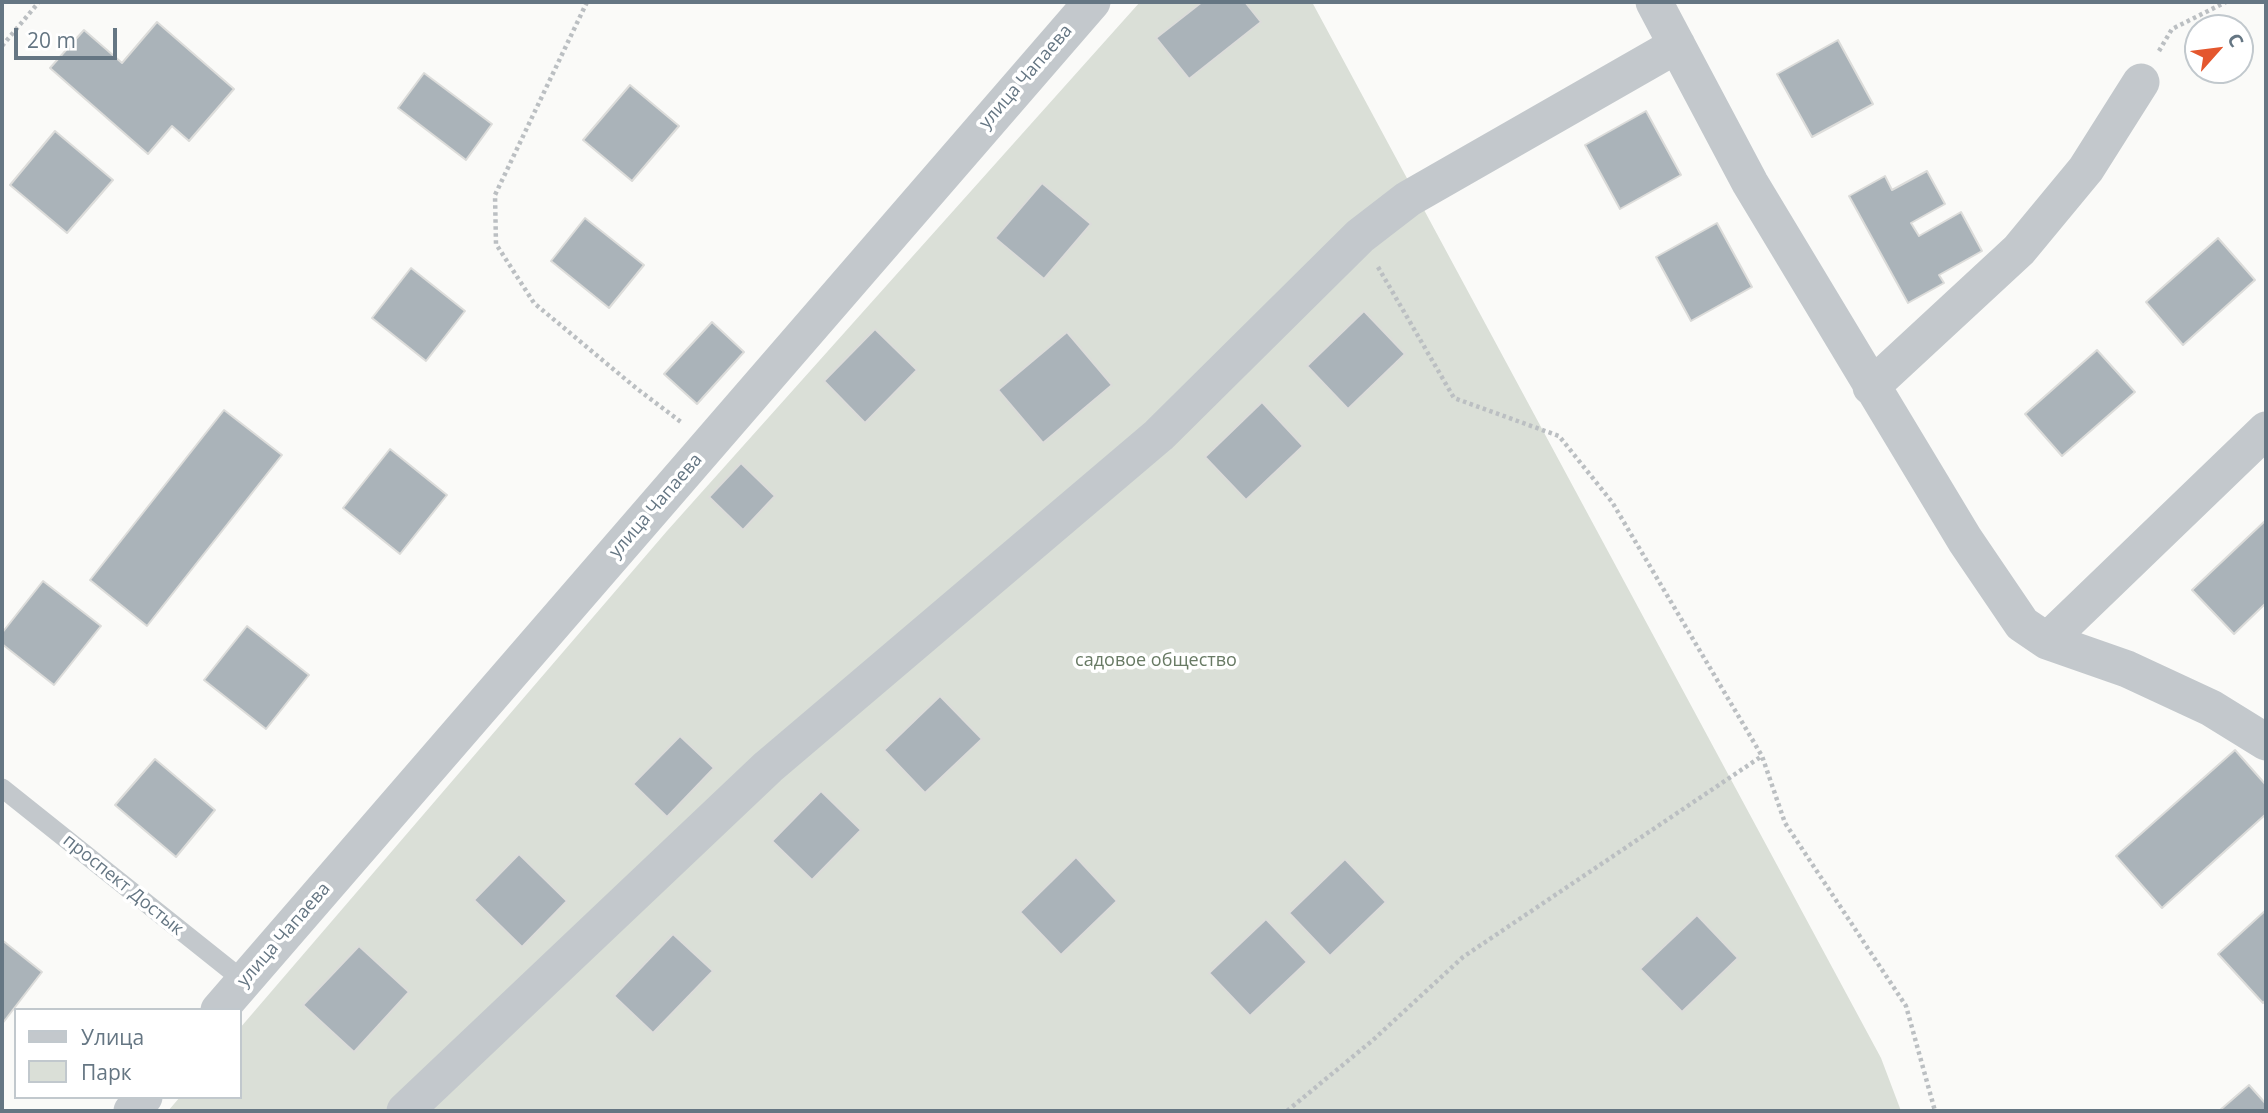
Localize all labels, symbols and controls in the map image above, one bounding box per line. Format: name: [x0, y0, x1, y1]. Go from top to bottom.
scale bar: [18, 14, 121, 58]
north arrow: [2184, 14, 2254, 84]
street label: улица Чапаева: [975, 21, 1077, 133]
text: 20 m: [27, 26, 76, 54]
text: С: [2221, 29, 2250, 52]
street label: улица Чапаева: [605, 450, 707, 562]
park label: садовое общество: [1075, 650, 1237, 672]
street label: проспект Достык: [58, 830, 188, 940]
street label: улица Чапаева: [233, 879, 335, 991]
legend: [14, 1008, 242, 1099]
text: Улица: [81, 1023, 144, 1051]
text: Парк: [81, 1058, 132, 1086]

